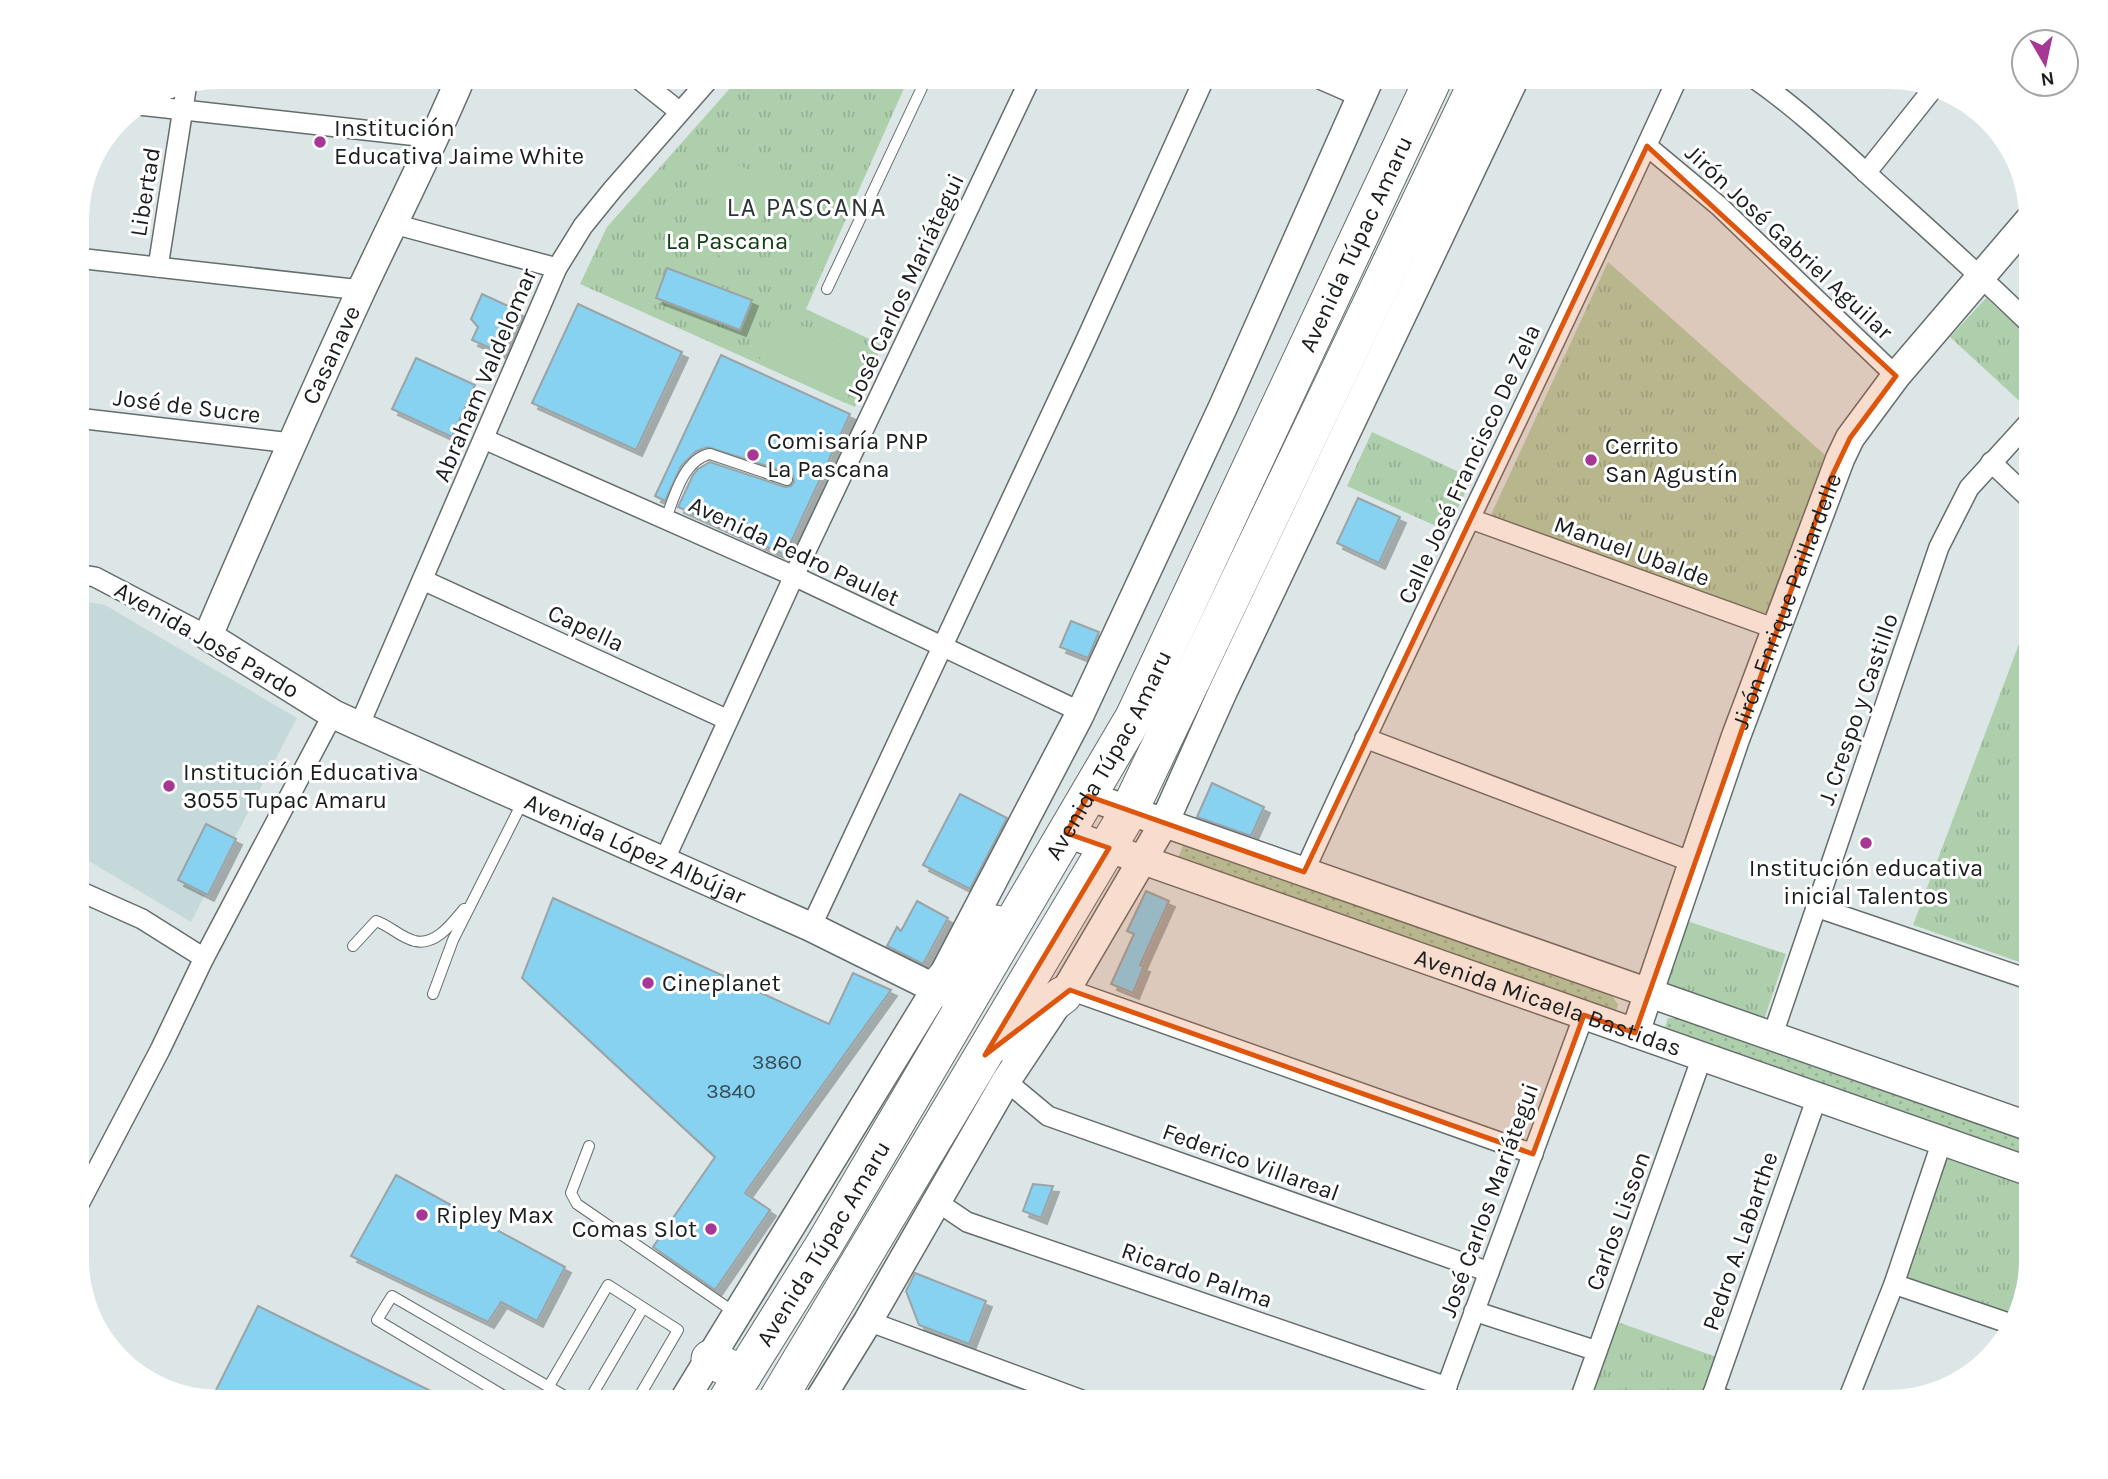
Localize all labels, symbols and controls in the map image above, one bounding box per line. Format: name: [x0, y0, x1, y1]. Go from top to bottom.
north arrow: [2010, 28, 2080, 98]
text: N: [2039, 67, 2056, 91]
place label: Institución Educativa Jaime White: [334, 114, 584, 170]
street label: Avenida Túpac Amaru: [1293, 131, 1418, 356]
marker: Institución Educativa Jaime White: [312, 134, 328, 150]
street label: Jirón José Gabriel Aguilar: [1679, 139, 1899, 346]
street label: Libertad: [124, 145, 166, 239]
street label: José Carlos Mariátegui: [840, 169, 970, 405]
district label: LA PASCANA: [727, 192, 887, 223]
park label: La Pascana: [666, 227, 788, 255]
street label: Abraham Valdelomar: [427, 264, 543, 486]
street label: Casanave: [296, 301, 366, 409]
street label: Calle José Francisco De Zela: [1392, 320, 1546, 608]
street label: José de Sucre: [112, 383, 262, 429]
place label: Comisaría PNP La Pascana: [767, 427, 928, 483]
place label: Cerrito San Agustín: [1605, 432, 1738, 488]
marker: Comisaría PNP La Pascana: [745, 447, 761, 463]
marker: Cerrito San Agustín: [1583, 452, 1599, 468]
street label: Jirón Enrique Paillardelle: [1726, 469, 1847, 733]
street label: Avenida Pedro Paulet: [684, 490, 904, 612]
street label: Manuel Ubalde: [1550, 510, 1714, 592]
street label: Avenida José Pardo: [110, 576, 304, 704]
street label: Capella: [543, 598, 629, 658]
street label: J. Crespo y Castillo: [1812, 609, 1904, 809]
street label: Avenida Túpac Amaru: [1039, 646, 1177, 865]
place label: Institución Educativa 3055 Tupac Amaru: [183, 758, 419, 814]
marker: Institución Educativa 3055 Tupac Amaru: [161, 778, 177, 794]
street label: Avenida López Albújar: [520, 788, 750, 910]
marker: Institución educativa inicial Talentos: [1858, 835, 1874, 851]
place label: Institución educativa inicial Talentos: [1749, 854, 1983, 910]
street label: Avenida Micaela Bastidas: [1411, 943, 1685, 1062]
place label: Cineplanet: [662, 969, 780, 997]
marker: Cineplanet: [640, 975, 656, 991]
house number: 3860: [752, 1050, 802, 1074]
house number: 3840: [706, 1079, 756, 1103]
street label: José Carlos Mariátegui: [1434, 1079, 1544, 1321]
street label: Federico Villareal: [1159, 1117, 1343, 1207]
street label: Avenida Túpac Amaru: [750, 1136, 896, 1351]
street label: Carlos Lisson: [1580, 1148, 1656, 1294]
street label: Pedro A. Labarthe: [1696, 1148, 1784, 1334]
place label: Ripley Max: [436, 1201, 554, 1229]
marker: Ripley Max: [414, 1207, 430, 1223]
place label: Comas Slot: [572, 1215, 697, 1243]
marker: Comas Slot: [703, 1221, 719, 1237]
street label: Ricardo Palma: [1118, 1236, 1276, 1314]

